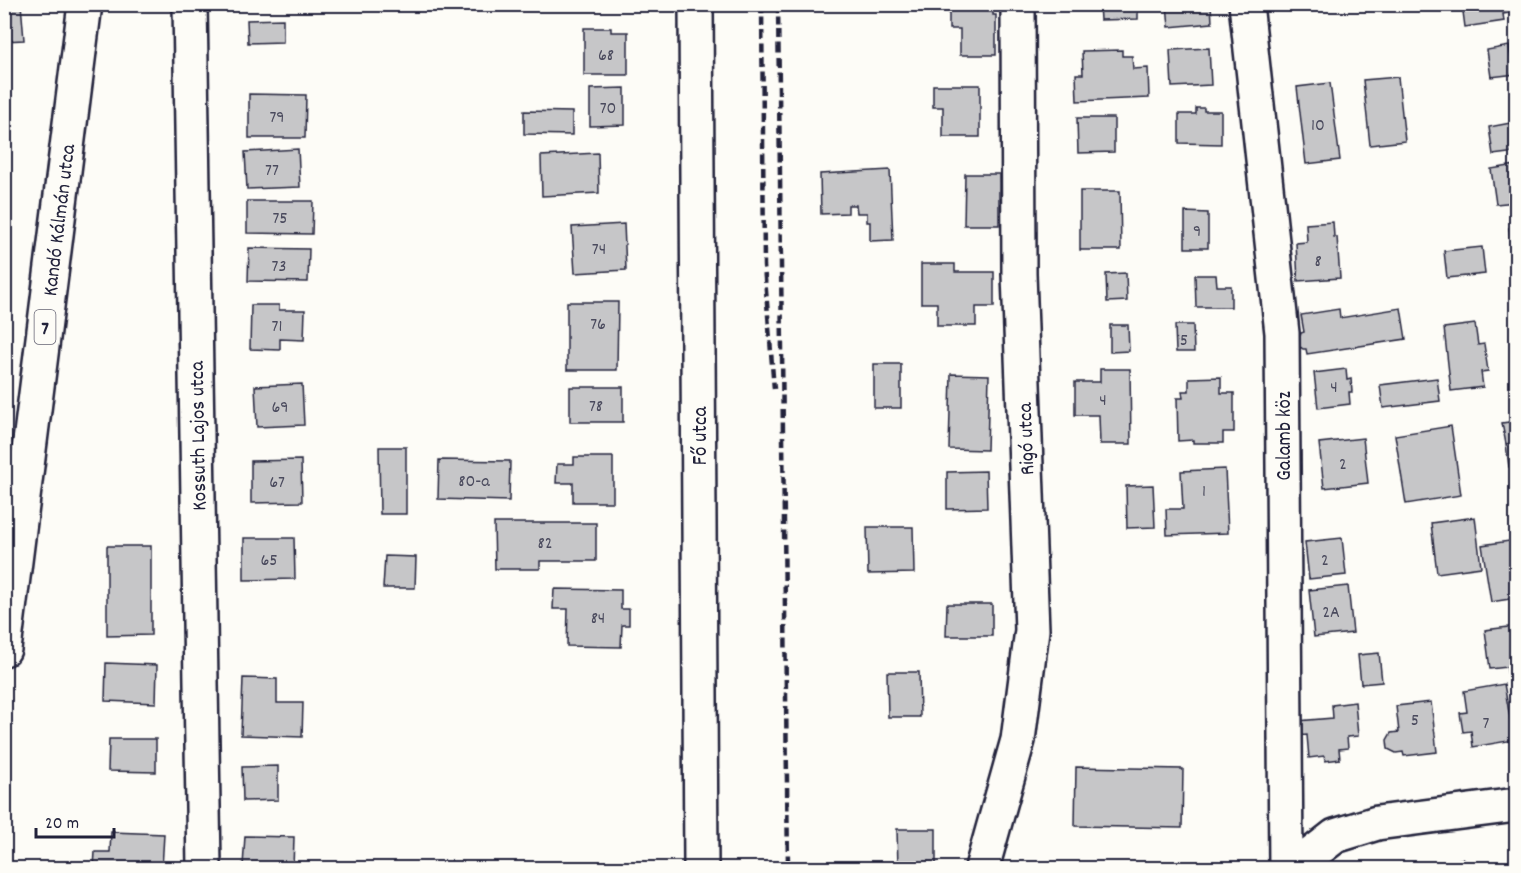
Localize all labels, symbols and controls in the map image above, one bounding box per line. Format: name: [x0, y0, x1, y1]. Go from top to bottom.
house number: 68: [598, 44, 614, 69]
house number: 70: [600, 97, 616, 122]
house number: 79: [269, 106, 285, 131]
house number: 10: [1311, 114, 1325, 139]
street label: Kandó Kálmán utca: [37, 141, 85, 298]
house number: 77: [265, 159, 279, 184]
house number: 75: [272, 207, 288, 232]
house number: 9: [1193, 220, 1201, 245]
house number: 74: [592, 238, 606, 263]
house number: 8: [1314, 250, 1322, 275]
house number: 73: [272, 255, 286, 280]
road number: 7: [34, 310, 56, 344]
house number: 76: [590, 313, 606, 338]
house number: 71: [272, 315, 282, 340]
house number: 5: [1180, 329, 1188, 354]
street label: Kossuth Lajos utca: [184, 360, 216, 511]
house number: 4: [1330, 376, 1338, 401]
house number: 4: [1099, 389, 1107, 414]
street label: Galamb köz: [1271, 391, 1301, 481]
house number: 78: [589, 395, 603, 420]
house number: 69: [271, 396, 289, 421]
street label: Rigó utca: [1012, 401, 1044, 476]
street label: Fő utca: [687, 406, 717, 465]
house number: 2: [1339, 453, 1347, 478]
house number: 80-a: [458, 470, 490, 495]
house number: 67: [269, 471, 285, 496]
house number: 1: [1202, 480, 1206, 505]
house number: 82: [537, 532, 553, 557]
house number: 65: [260, 549, 278, 574]
house number: 2: [1321, 549, 1329, 574]
house number: 2A: [1322, 601, 1340, 626]
house number: 84: [591, 607, 605, 632]
house number: 5: [1411, 709, 1419, 734]
house number: 7: [1483, 712, 1490, 737]
scale bar: [36, 801, 114, 839]
text: 20 m: [45, 812, 79, 837]

